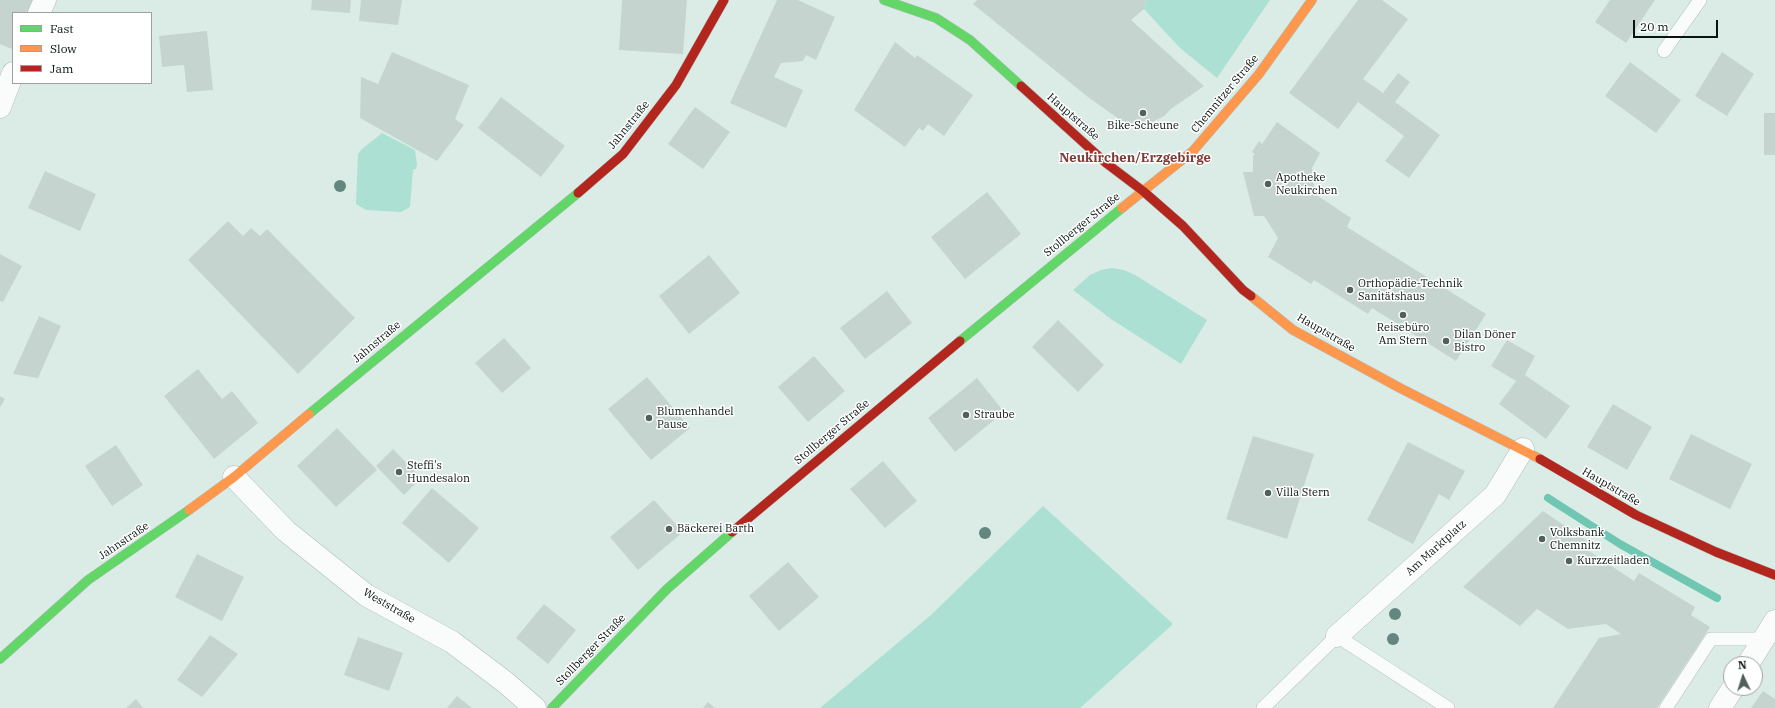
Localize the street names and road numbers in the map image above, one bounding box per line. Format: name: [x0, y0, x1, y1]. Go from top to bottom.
street label: Chemnitzer Straße: [1189, 52, 1261, 136]
street label: Hauptstraße: [1044, 91, 1102, 143]
street label: Jahnstraße: [606, 98, 652, 152]
street label: Stollberger Straße: [1041, 190, 1123, 260]
street label: Hauptstraße: [1295, 311, 1357, 355]
street label: Jahnstraße: [351, 318, 403, 366]
street label: Stollberger Straße: [792, 397, 872, 467]
street label: Hauptstraße: [1580, 465, 1642, 509]
street label: Am Marktplatz: [1403, 517, 1469, 579]
street label: Jahnstraße: [96, 519, 152, 563]
street label: Weststraße: [360, 586, 418, 626]
street label: Stollberger Straße: [554, 612, 628, 688]

